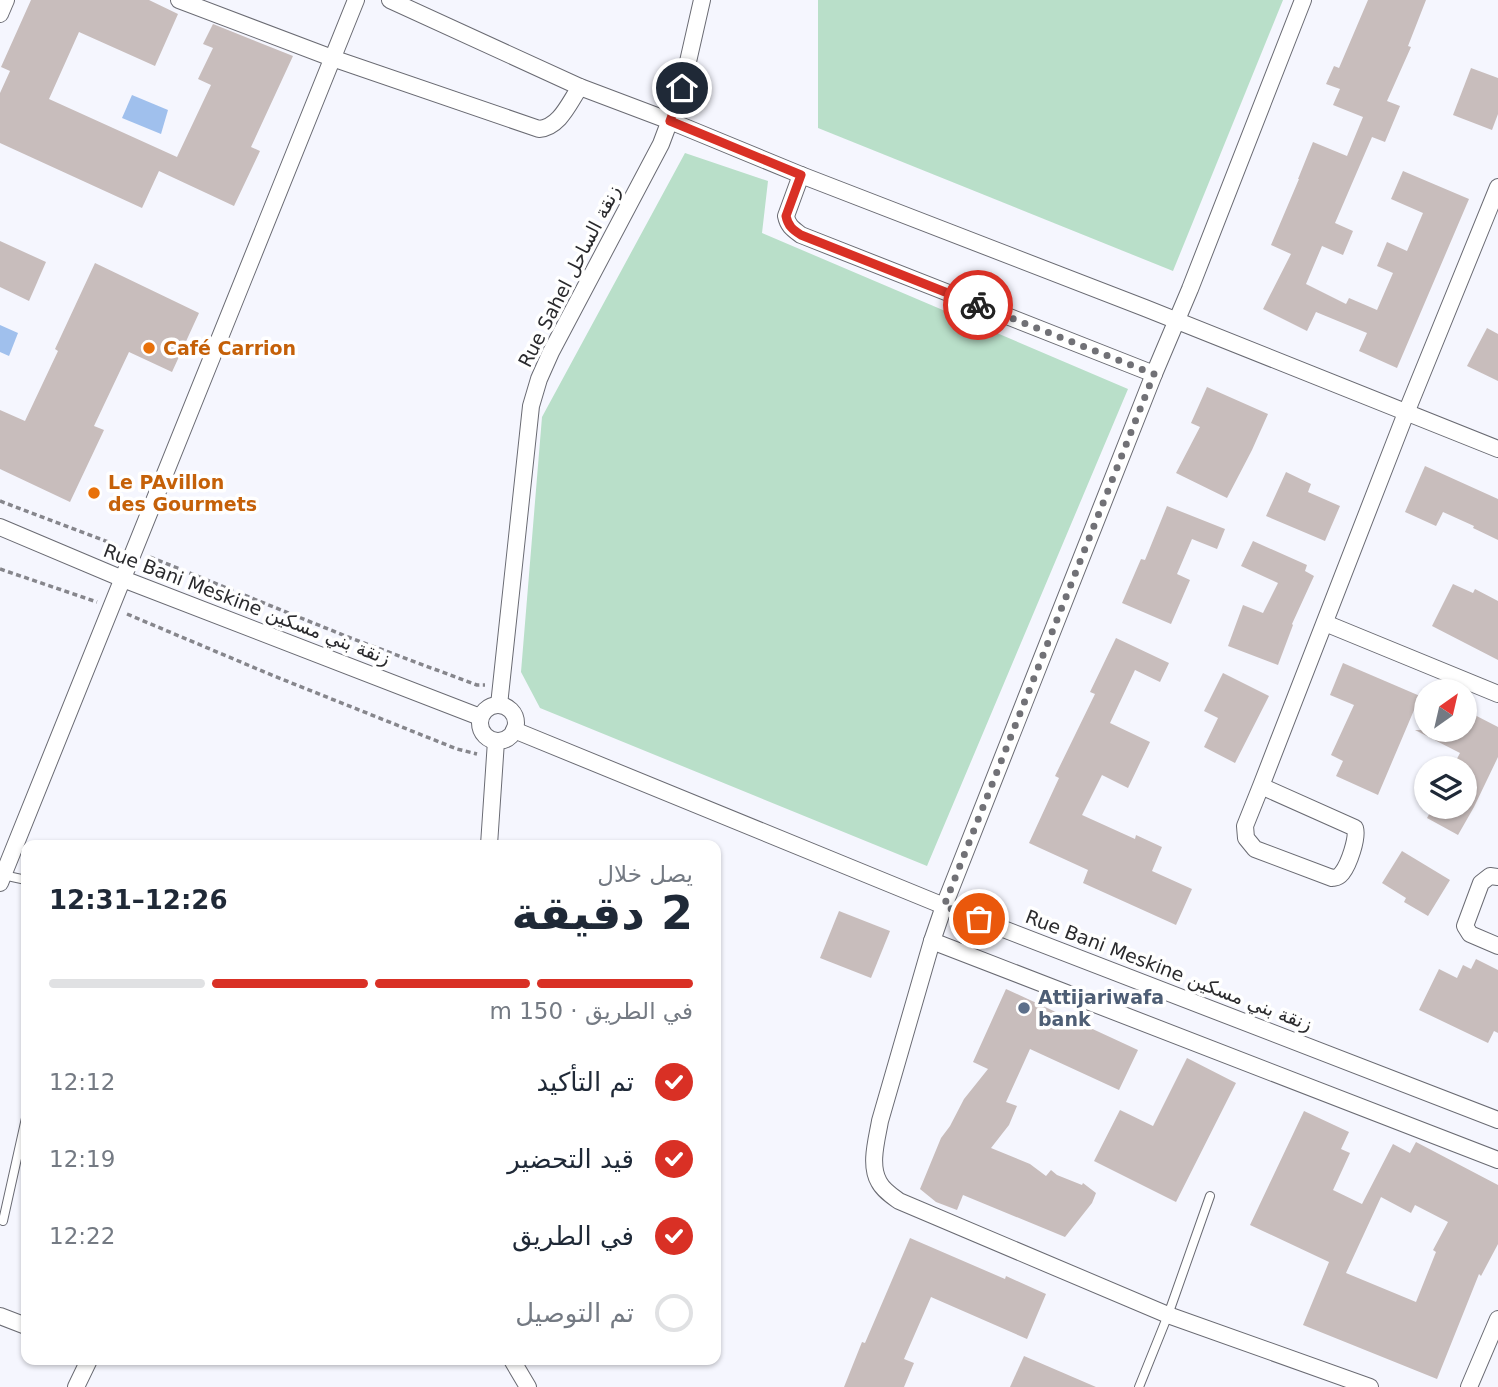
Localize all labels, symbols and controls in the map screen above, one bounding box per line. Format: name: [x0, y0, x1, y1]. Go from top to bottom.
pin: [652, 58, 712, 118]
icon: home: [663, 69, 701, 107]
street label: Rue Sahel زنقة الساحل: [514, 181, 625, 371]
courier: [943, 270, 1013, 340]
icon: bike: [959, 286, 997, 324]
place label: Café Carrion: [163, 337, 296, 359]
marker: Café Carrion: [141, 340, 157, 356]
place label: Le PAvillon des Gourmets: [108, 471, 257, 515]
marker: Le PAvillon des Gourmets: [86, 485, 102, 501]
street label: Rue Bani Meskine زنقة بني مسكين: [100, 539, 393, 670]
north arrow: [1414, 679, 1477, 742]
map controls: [1414, 679, 1477, 819]
button: layers: [1414, 756, 1477, 819]
text: يصل خلال: [597, 861, 693, 887]
text: 12:26–12:31: [49, 885, 228, 915]
text: 2 دقيقة: [511, 886, 693, 940]
pin: [949, 889, 1009, 949]
icon: bag: [960, 900, 998, 938]
street label: Rue Bani Meskine زنقة بني مسكين: [1022, 905, 1315, 1036]
place label: Attijariwafa bank: [1038, 986, 1164, 1030]
text: في الطريق · 150 m: [489, 998, 693, 1024]
marker: Attijariwafa bank: [1016, 1000, 1032, 1016]
icon: check: [655, 1063, 693, 1101]
text: تم التأكيد: [536, 1067, 634, 1097]
text: 12:12: [49, 1069, 115, 1095]
icon: check: [655, 1140, 693, 1178]
text: قيد التحضير: [507, 1144, 634, 1174]
text: 12:19: [49, 1146, 115, 1172]
icon: check: [655, 1217, 693, 1255]
text: في الطريق: [512, 1221, 634, 1251]
text: 12:22: [49, 1223, 115, 1249]
text: تم التوصيل: [515, 1298, 634, 1328]

